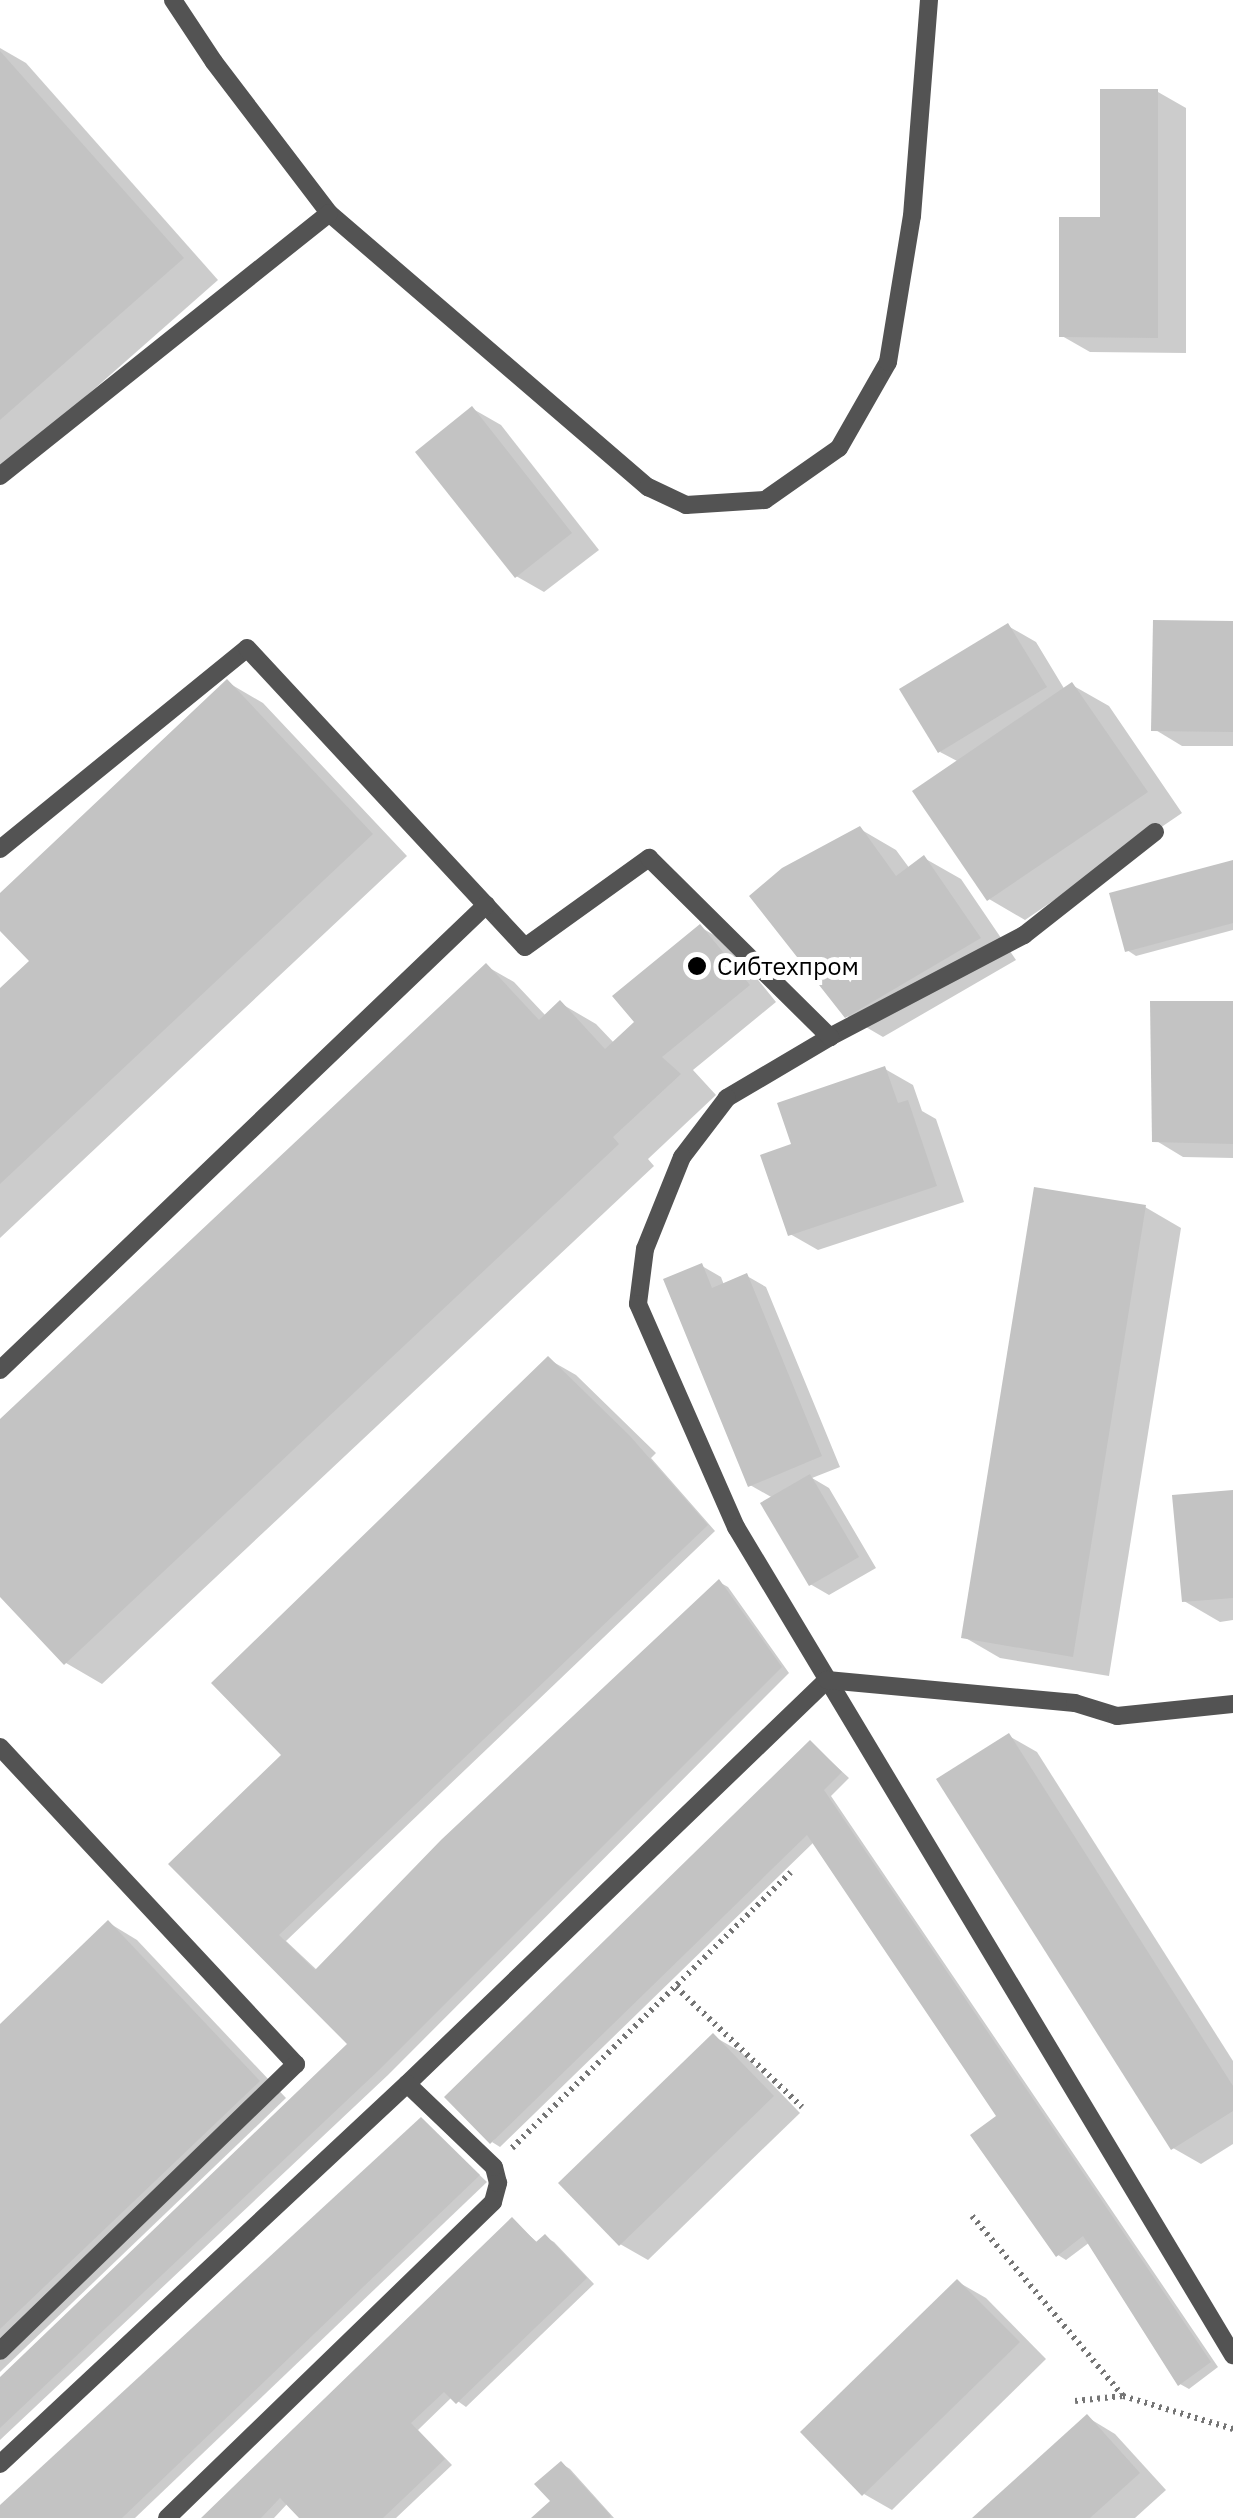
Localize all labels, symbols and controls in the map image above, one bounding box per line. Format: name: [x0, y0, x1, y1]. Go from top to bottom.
place label: Сибтехпром: [717, 951, 859, 981]
marker: Сибтехпром: [686, 955, 708, 977]

